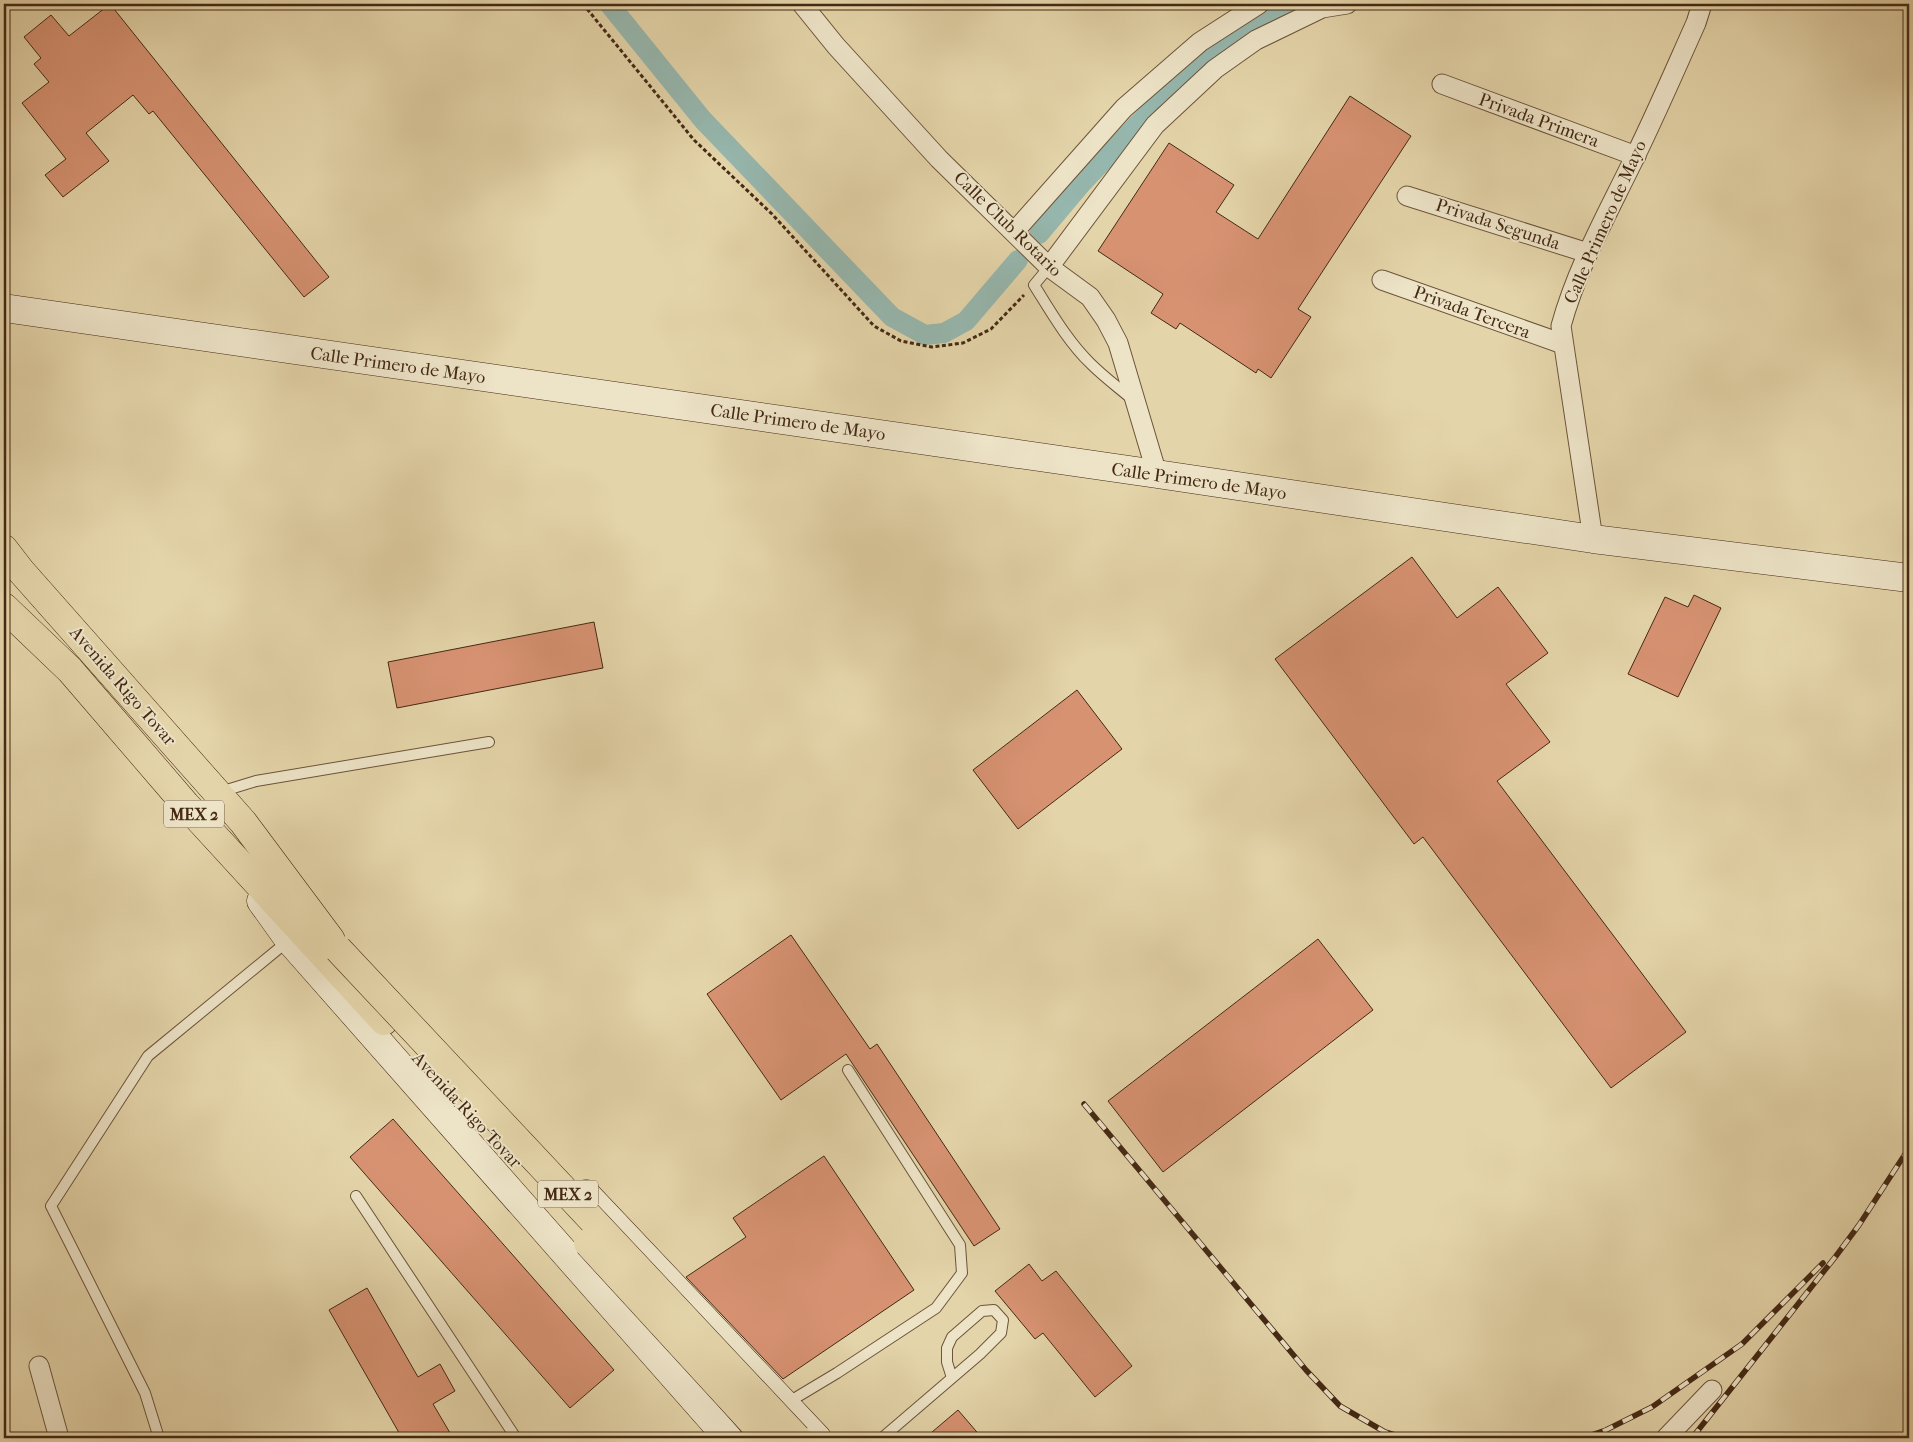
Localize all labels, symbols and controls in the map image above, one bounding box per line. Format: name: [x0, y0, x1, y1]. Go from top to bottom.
street label: Privada Primera: [1476, 89, 1602, 152]
street label: Calle Primero de Mayo: [1560, 137, 1651, 307]
street label: Calle Club Rotario: [949, 167, 1066, 281]
street label: Privada Segunda: [1433, 194, 1563, 255]
street label: Privada Tercera: [1411, 282, 1534, 344]
street label: Calle Primero de Mayo: [309, 343, 487, 388]
street label: Calle Primero de Mayo: [709, 400, 887, 445]
street label: Calle Primero de Mayo: [1110, 459, 1288, 504]
street label: Avenida Rigo Tovar: [64, 622, 180, 751]
road number: MEX 2: [164, 801, 224, 828]
street label: Avenida Rigo Tovar: [407, 1047, 526, 1173]
road number: MEX 2: [538, 1180, 598, 1208]

